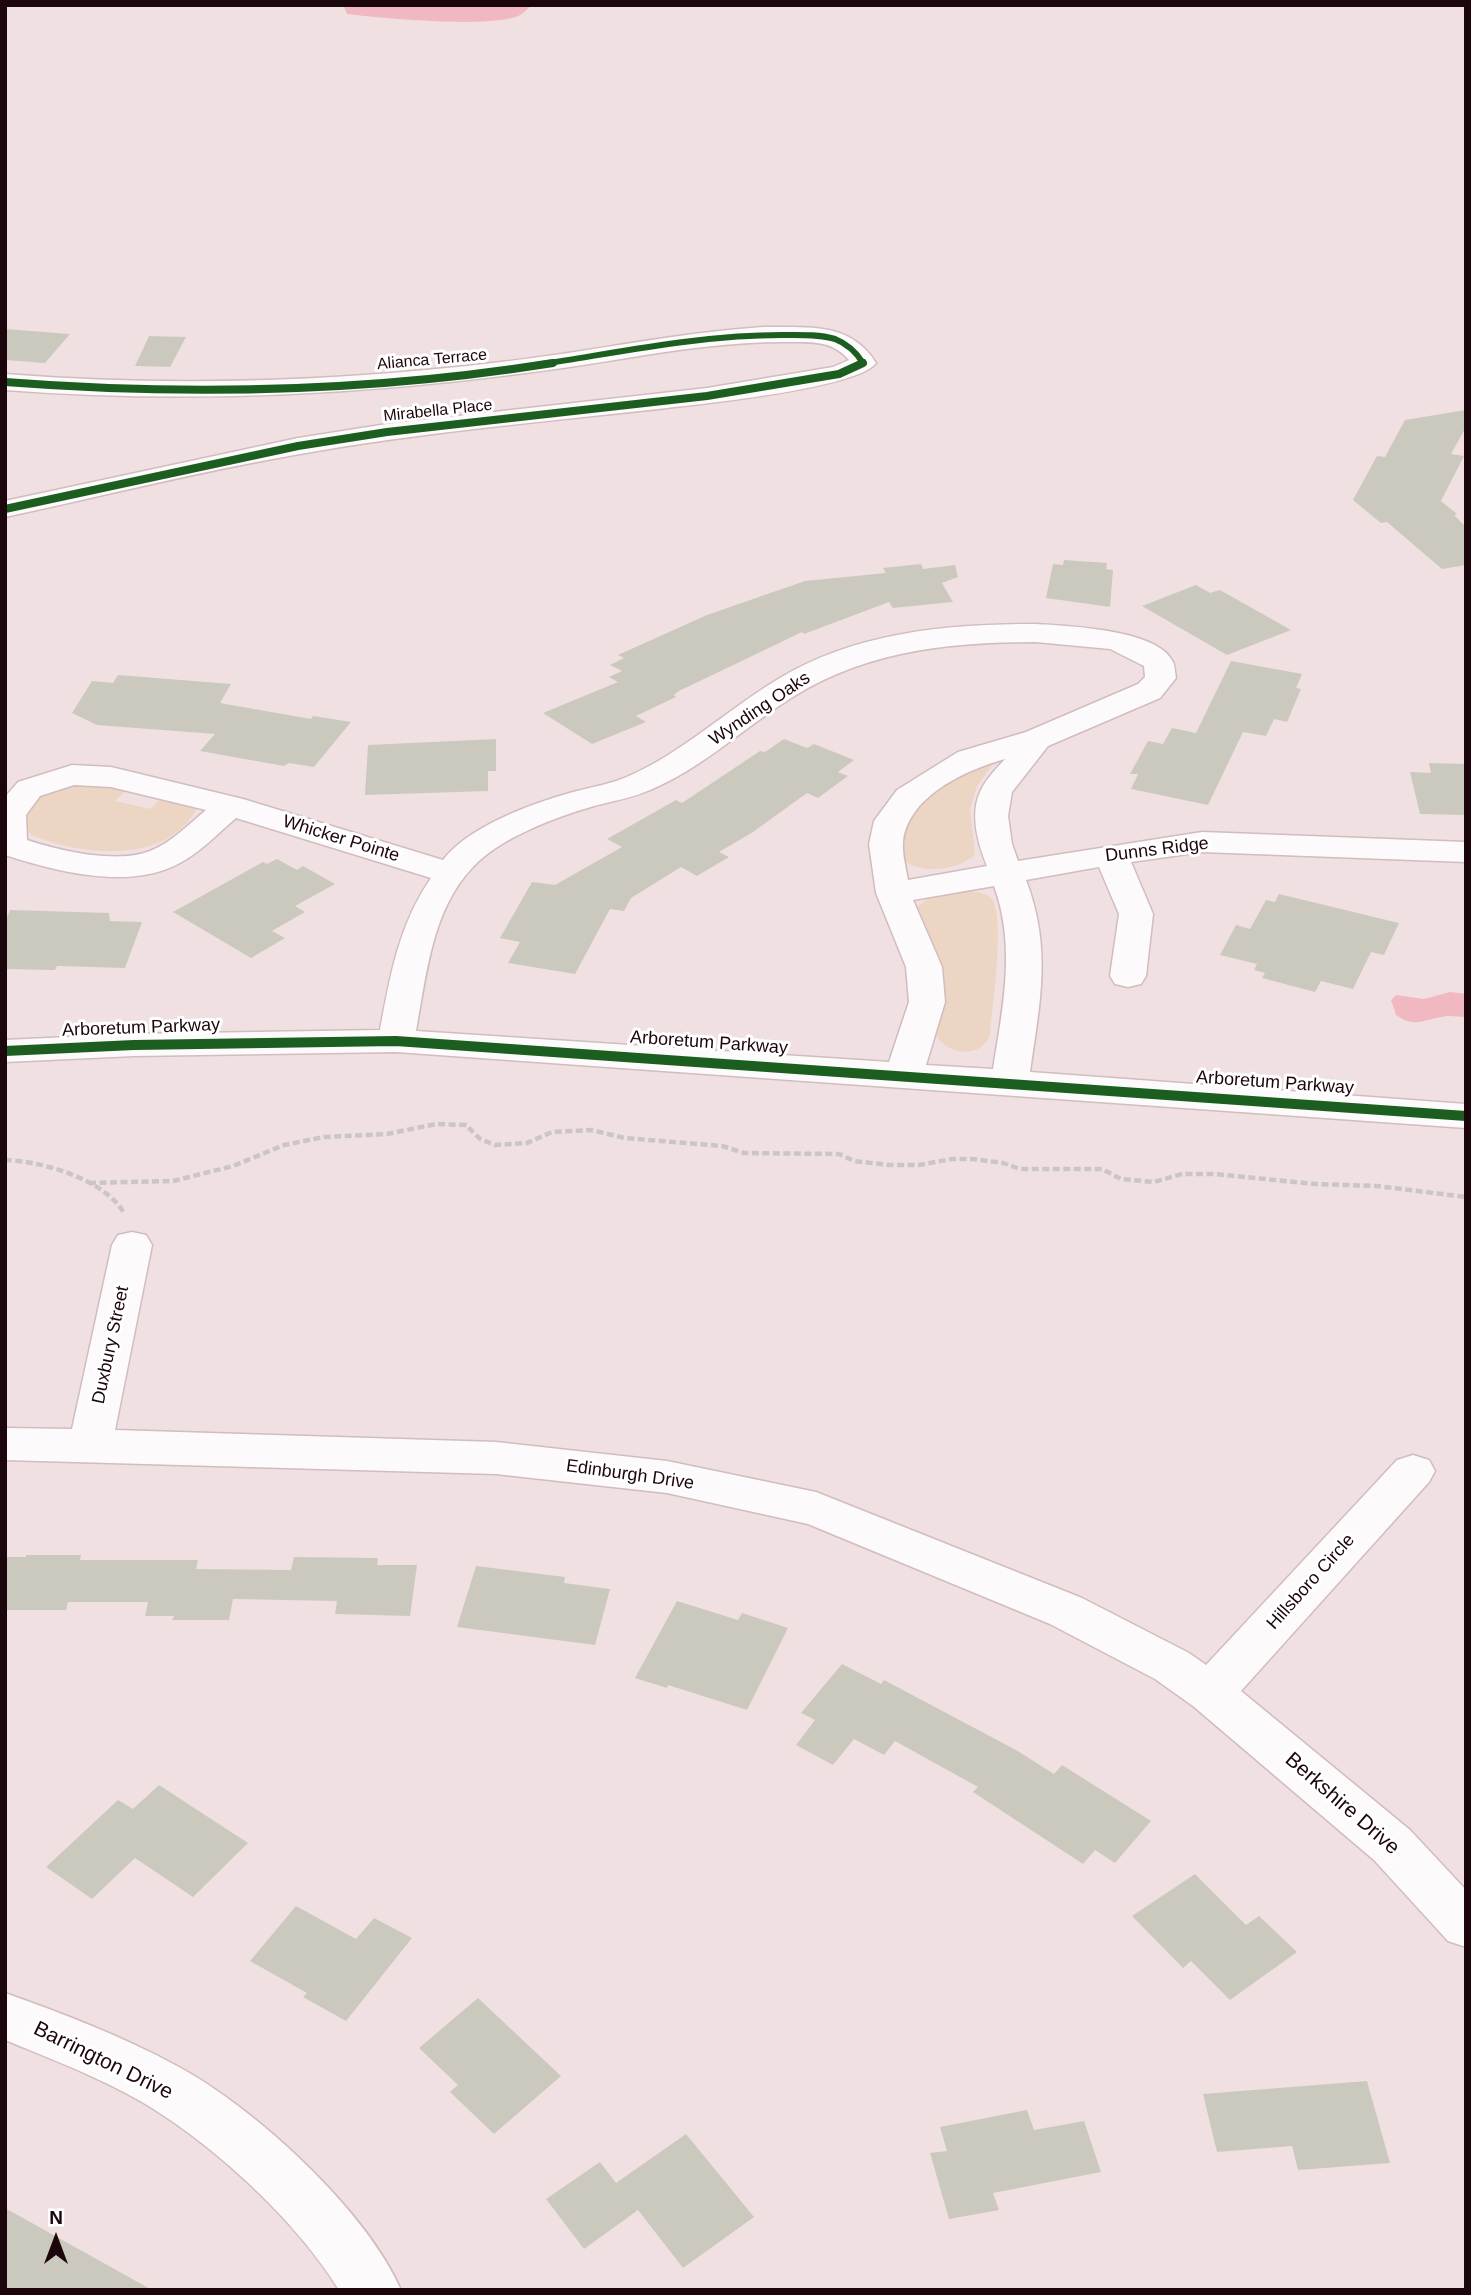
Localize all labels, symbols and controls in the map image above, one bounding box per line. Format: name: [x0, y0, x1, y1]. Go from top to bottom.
street label: Alianca Terrace: [376, 346, 488, 374]
street label: Mirabella Place: [383, 396, 493, 426]
street label: Wynding Oaks: [706, 667, 814, 751]
street label: Whicker Pointe: [280, 811, 402, 867]
street label: Dunns Ridge: [1104, 833, 1210, 867]
street label: Arboretum Parkway: [62, 1014, 220, 1042]
street label: Arboretum Parkway: [629, 1027, 789, 1059]
street label: Arboretum Parkway: [1195, 1067, 1355, 1099]
street label: Duxbury Street: [88, 1284, 134, 1406]
street label: Edinburgh Drive: [565, 1455, 695, 1495]
street label: Hillsboro Circle: [1262, 1530, 1360, 1634]
street label: Berkshire Drive: [1280, 1747, 1404, 1861]
street label: Barrington Drive: [29, 2016, 177, 2106]
north arrow: [21, 2204, 91, 2274]
text: N: [49, 2207, 63, 2228]

